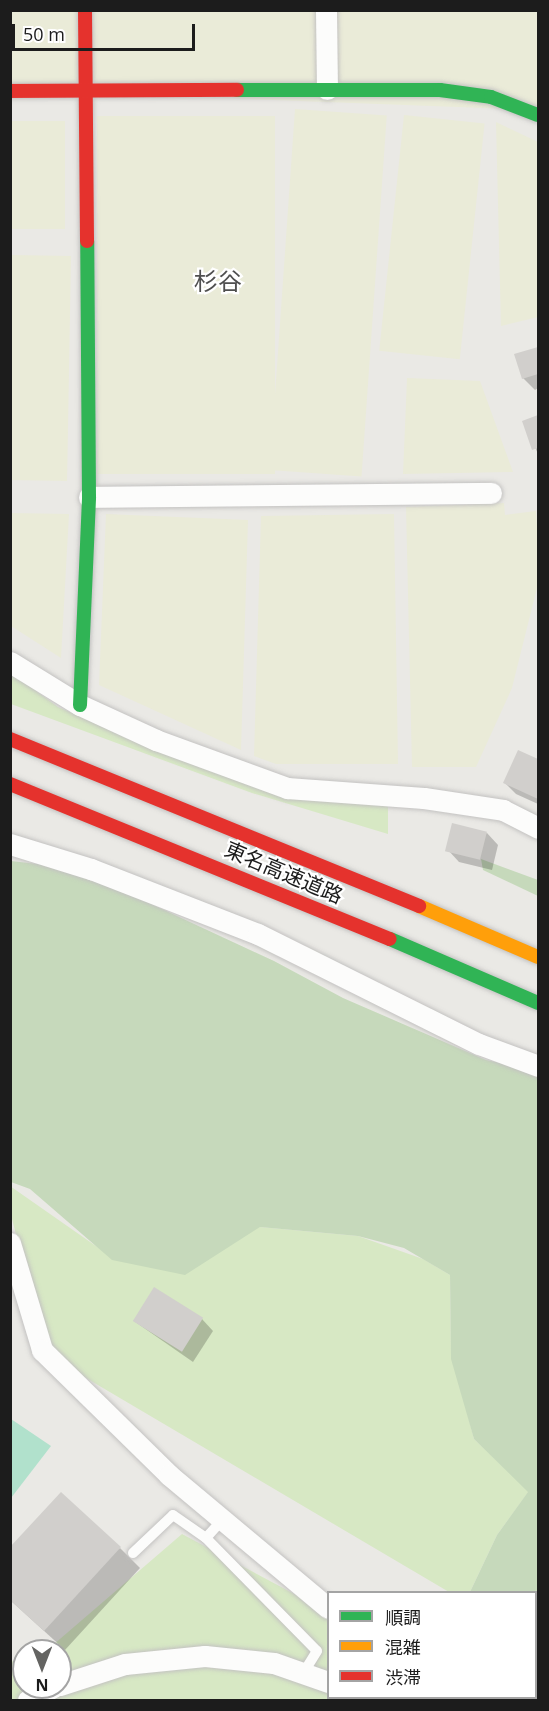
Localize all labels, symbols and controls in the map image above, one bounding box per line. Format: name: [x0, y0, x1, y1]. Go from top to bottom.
scale bar: [15, 12, 198, 50]
text: 50 m: [23, 22, 65, 46]
district label: 杉谷: [194, 267, 242, 295]
street label: 東名高速道路: [221, 836, 347, 908]
legend: [327, 1591, 537, 1699]
text: 順調: [385, 1605, 421, 1629]
text: 混雑: [385, 1635, 421, 1659]
north arrow: [12, 1639, 72, 1699]
text: 渋滞: [385, 1665, 421, 1689]
text: N: [36, 1674, 49, 1696]

